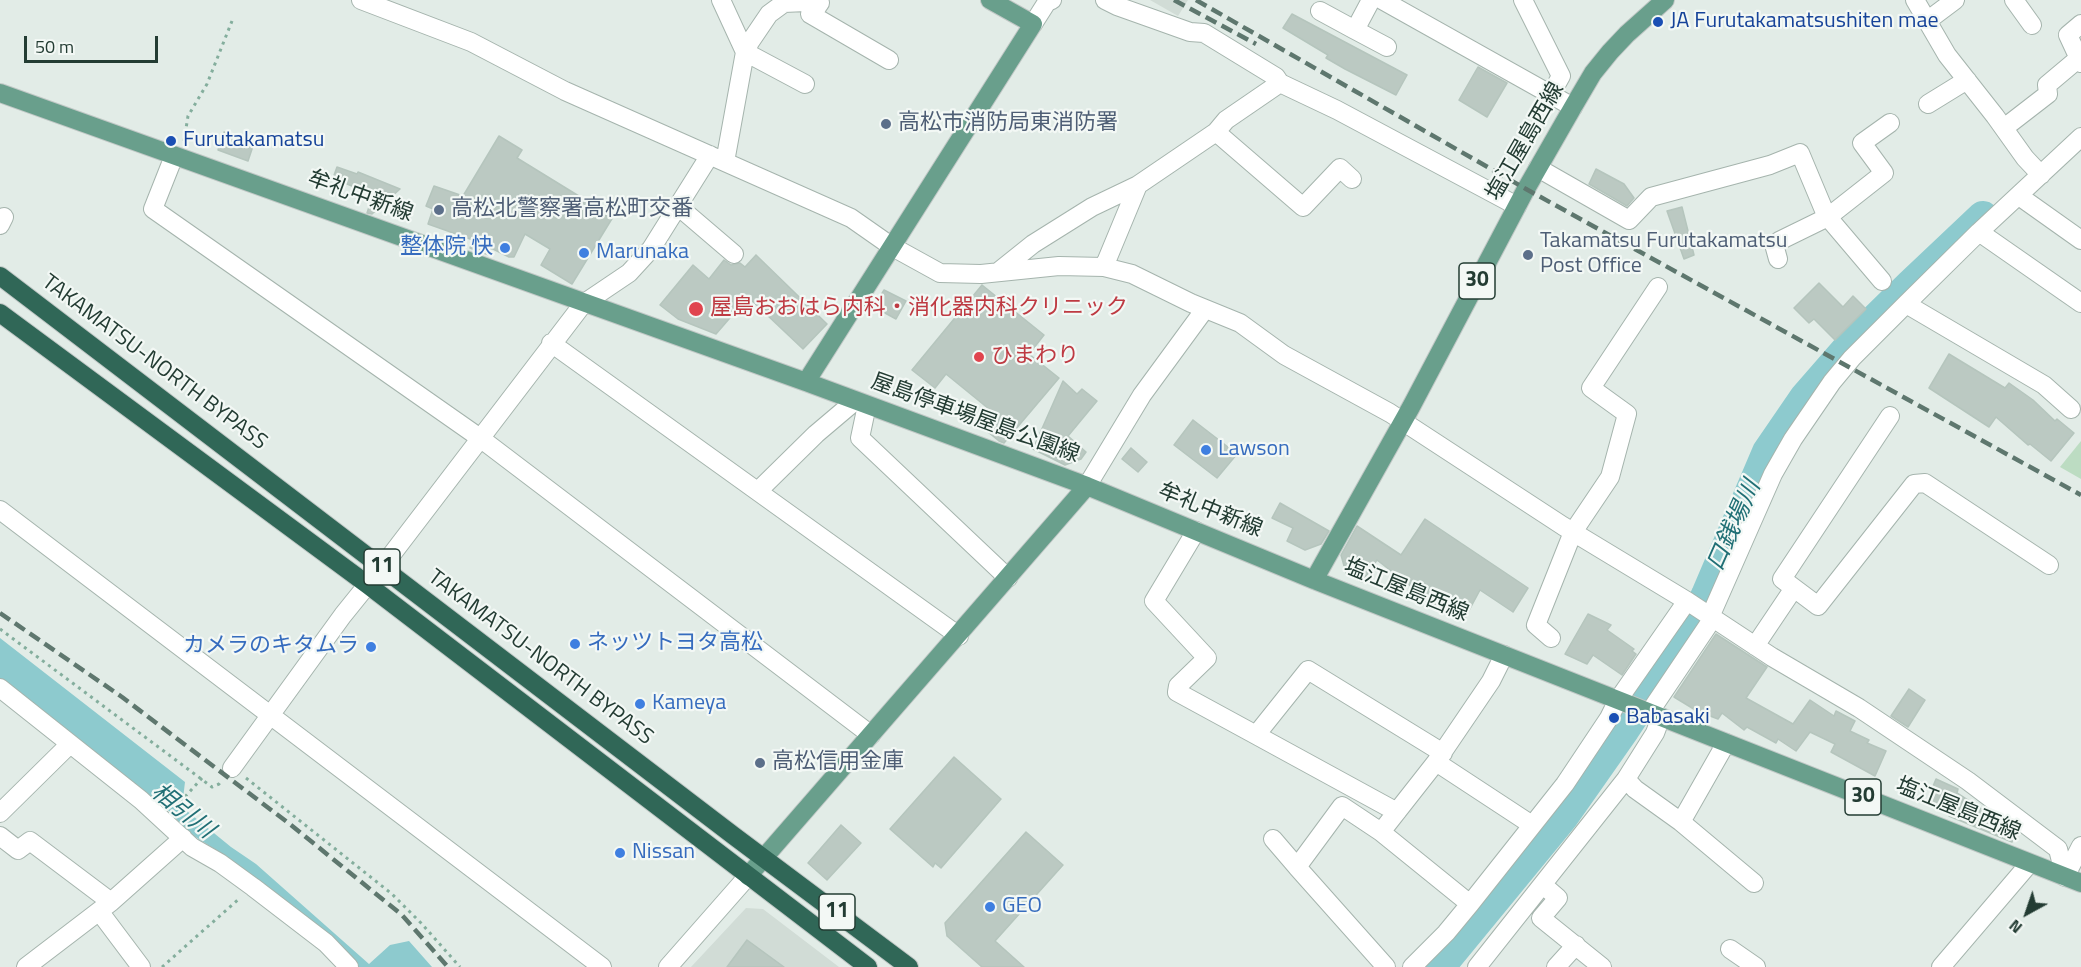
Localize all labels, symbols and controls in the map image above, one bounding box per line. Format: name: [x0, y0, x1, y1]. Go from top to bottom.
place label: JA Furutakamatsushiten mae: [1670, 9, 1939, 35]
marker: JA Furutakamatsushiten mae: [1651, 15, 1665, 29]
scale bar: [27, 24, 160, 62]
text: 50 m: [35, 33, 74, 60]
street label: 塩江屋島西線: [1482, 78, 1570, 206]
place label: 高松市消防局東消防署: [898, 111, 1118, 137]
marker: 高松市消防局東消防署: [879, 117, 893, 131]
place label: Furutakamatsu: [183, 128, 324, 154]
marker: Furutakamatsu: [164, 134, 178, 148]
street label: 牟礼中新線: [304, 166, 416, 228]
place label: 高松北警察署高松町交番: [451, 197, 693, 223]
marker: 高松北警察署高松町交番: [432, 203, 446, 217]
place label: Takamatsu Furutakamatsu Post Office: [1540, 229, 1787, 280]
place label: 整体院 快: [400, 235, 493, 261]
place label: Marunaka: [596, 240, 689, 266]
marker: 整体院 快: [498, 241, 512, 255]
marker: Marunaka: [577, 246, 591, 260]
marker: Takamatsu Furutakamatsu Post Office: [1521, 248, 1535, 262]
road number: 30: [1459, 263, 1495, 299]
street label: TAKAMATSU-NORTH BYPASS: [36, 270, 272, 456]
place label: 屋島おおはら内科・消化器内科クリニック: [710, 296, 1128, 322]
marker: 屋島おおはら内科・消化器内科クリニック: [687, 300, 705, 318]
place label: ひまわり: [991, 344, 1079, 370]
marker: ひまわり: [972, 350, 986, 364]
street label: 屋島停車場屋島公園線: [867, 369, 1083, 469]
place label: Lawson: [1218, 437, 1290, 463]
marker: Lawson: [1199, 443, 1213, 457]
water label: 口銭場川: [1702, 476, 1768, 576]
street label: 牟礼中新線: [1154, 478, 1266, 544]
road number: 11: [364, 549, 400, 585]
street label: 塩江屋島西線: [1340, 554, 1472, 628]
street label: TAKAMATSU-NORTH BYPASS: [422, 565, 658, 751]
place label: ネッツトヨタ高松: [587, 631, 763, 657]
place label: カメラのキタムラ: [183, 634, 359, 660]
marker: ネッツトヨタ高松: [568, 637, 582, 651]
marker: カメラのキタムラ: [364, 640, 378, 654]
place label: Kameya: [652, 691, 726, 717]
marker: Kameya: [633, 697, 647, 711]
place label: Babasaki: [1626, 705, 1710, 731]
marker: Babasaki: [1607, 711, 1621, 725]
place label: 高松信用金庫: [772, 750, 904, 776]
marker: 高松信用金庫: [753, 756, 767, 770]
street label: 塩江屋島西線: [1892, 773, 2024, 847]
water label: 相引川: [145, 778, 219, 846]
road number: 30: [1845, 779, 1881, 815]
place label: Nissan: [632, 840, 695, 866]
marker: Nissan: [613, 846, 627, 860]
north arrow: [1997, 883, 2057, 943]
road number: 11: [819, 894, 855, 930]
place label: GEO: [1002, 894, 1042, 920]
marker: GEO: [983, 900, 997, 914]
text: N: [2003, 914, 2027, 940]

